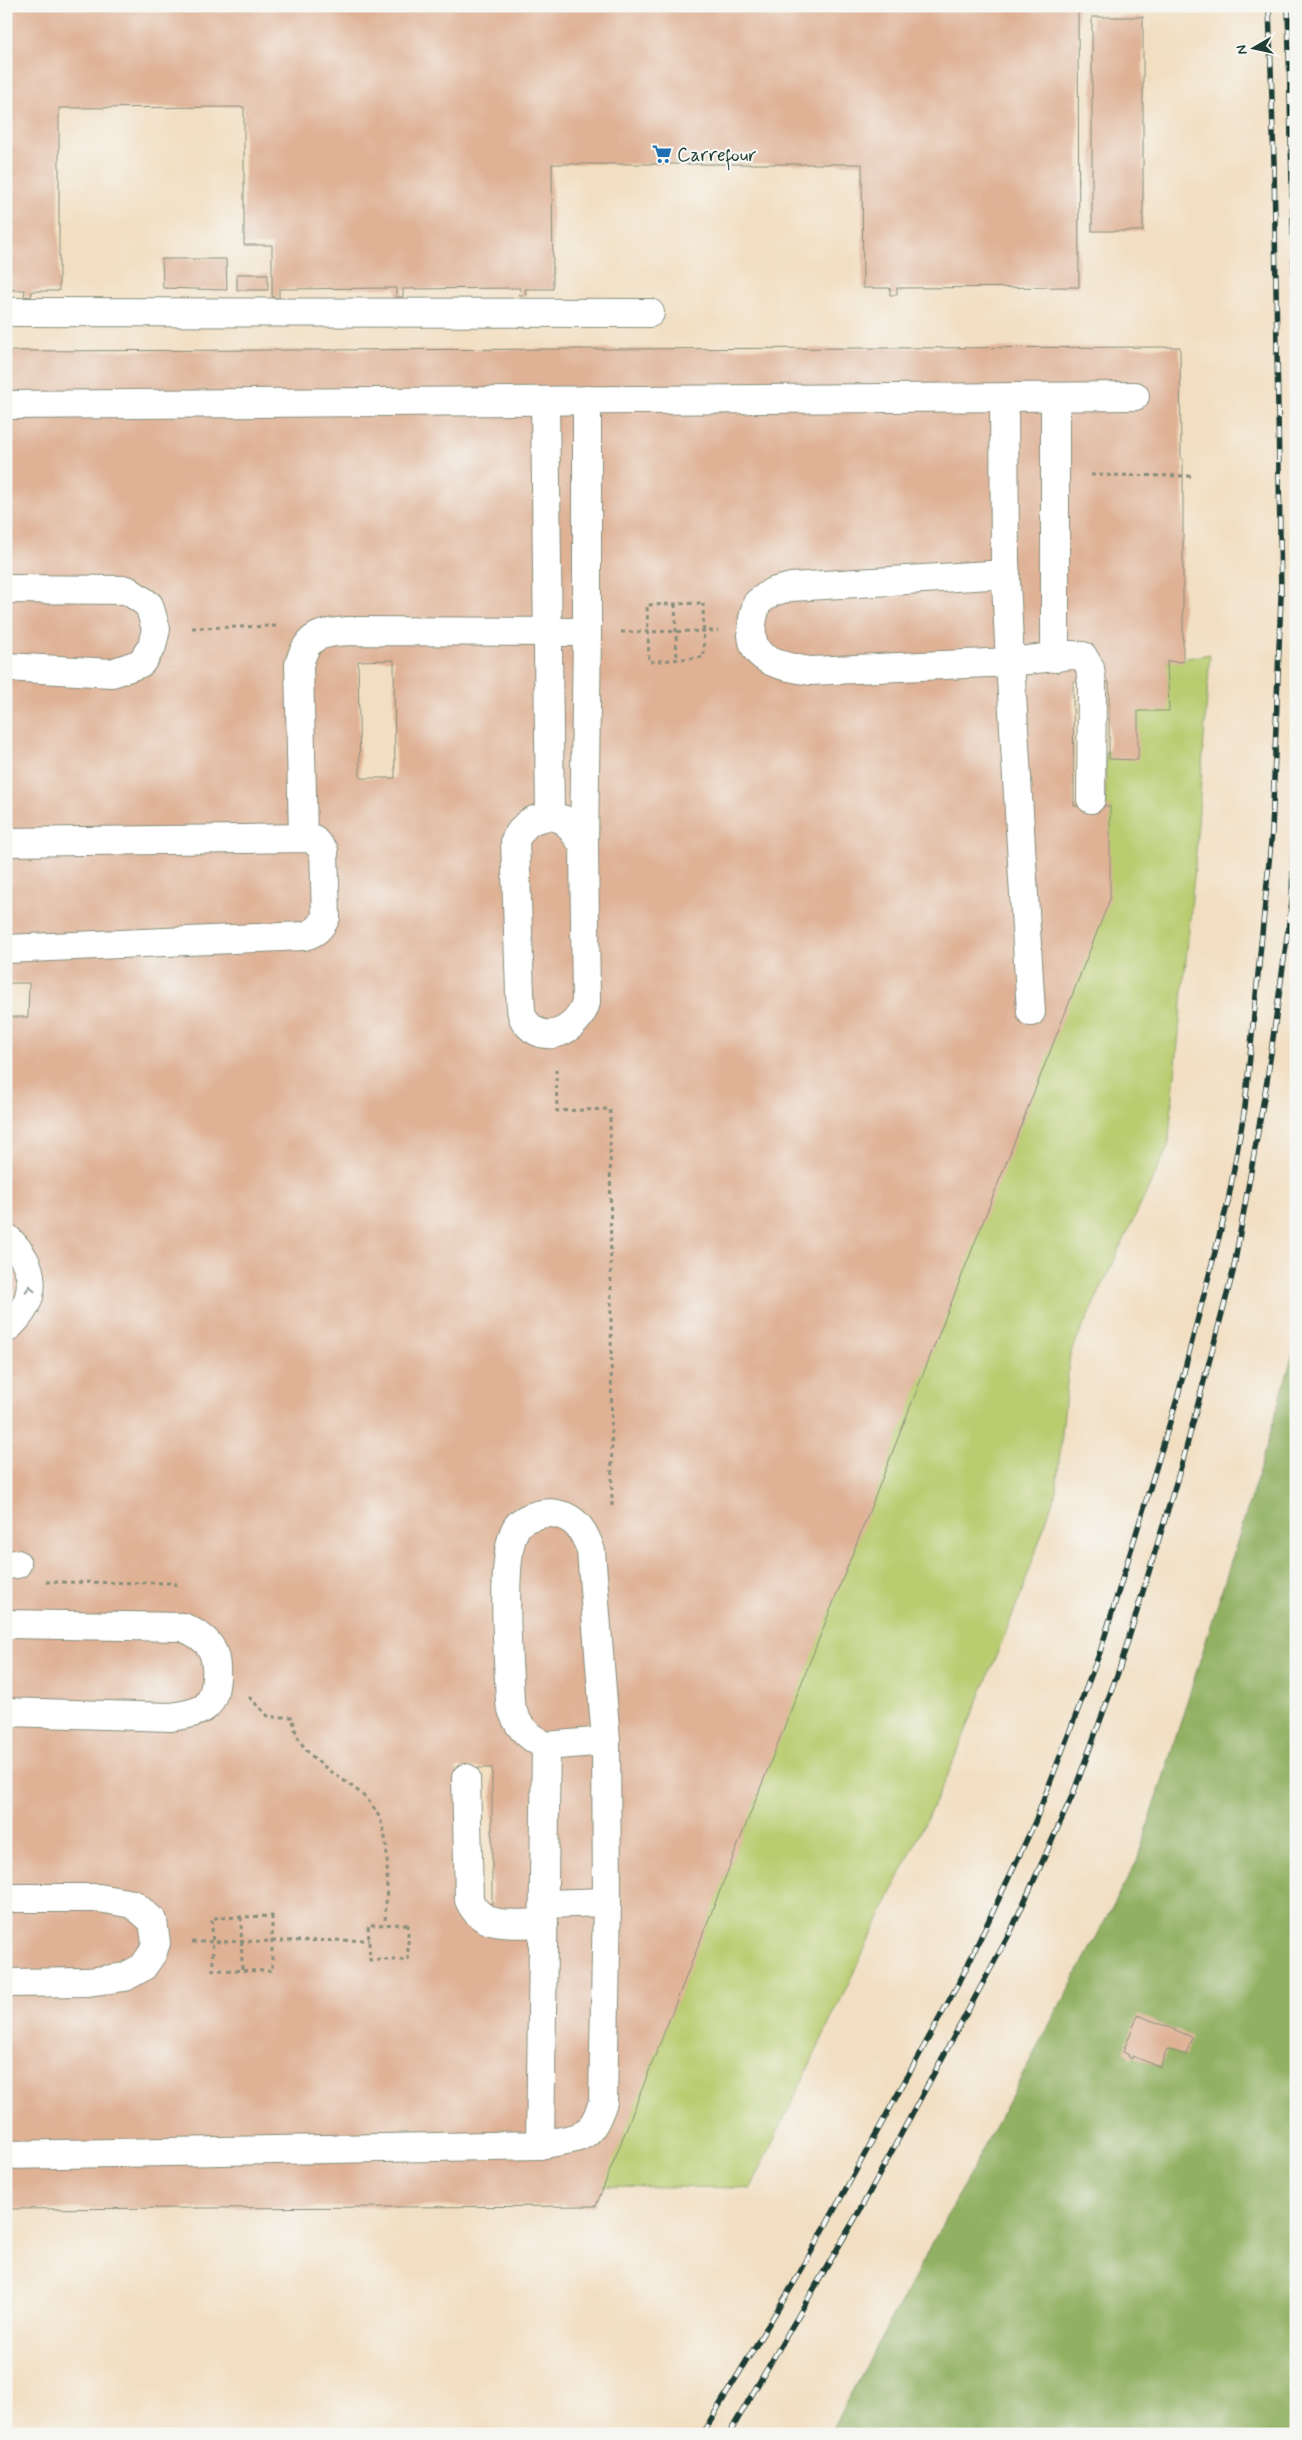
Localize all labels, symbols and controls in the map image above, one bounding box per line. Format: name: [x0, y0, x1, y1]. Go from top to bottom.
north arrow: [1230, 22, 1280, 72]
text: N: [1233, 44, 1252, 56]
supermarket icon: Carrefour: [651, 143, 673, 165]
place label: Carrefour: [677, 143, 757, 171]
one-way arrow: [25, 1285, 36, 1293]

